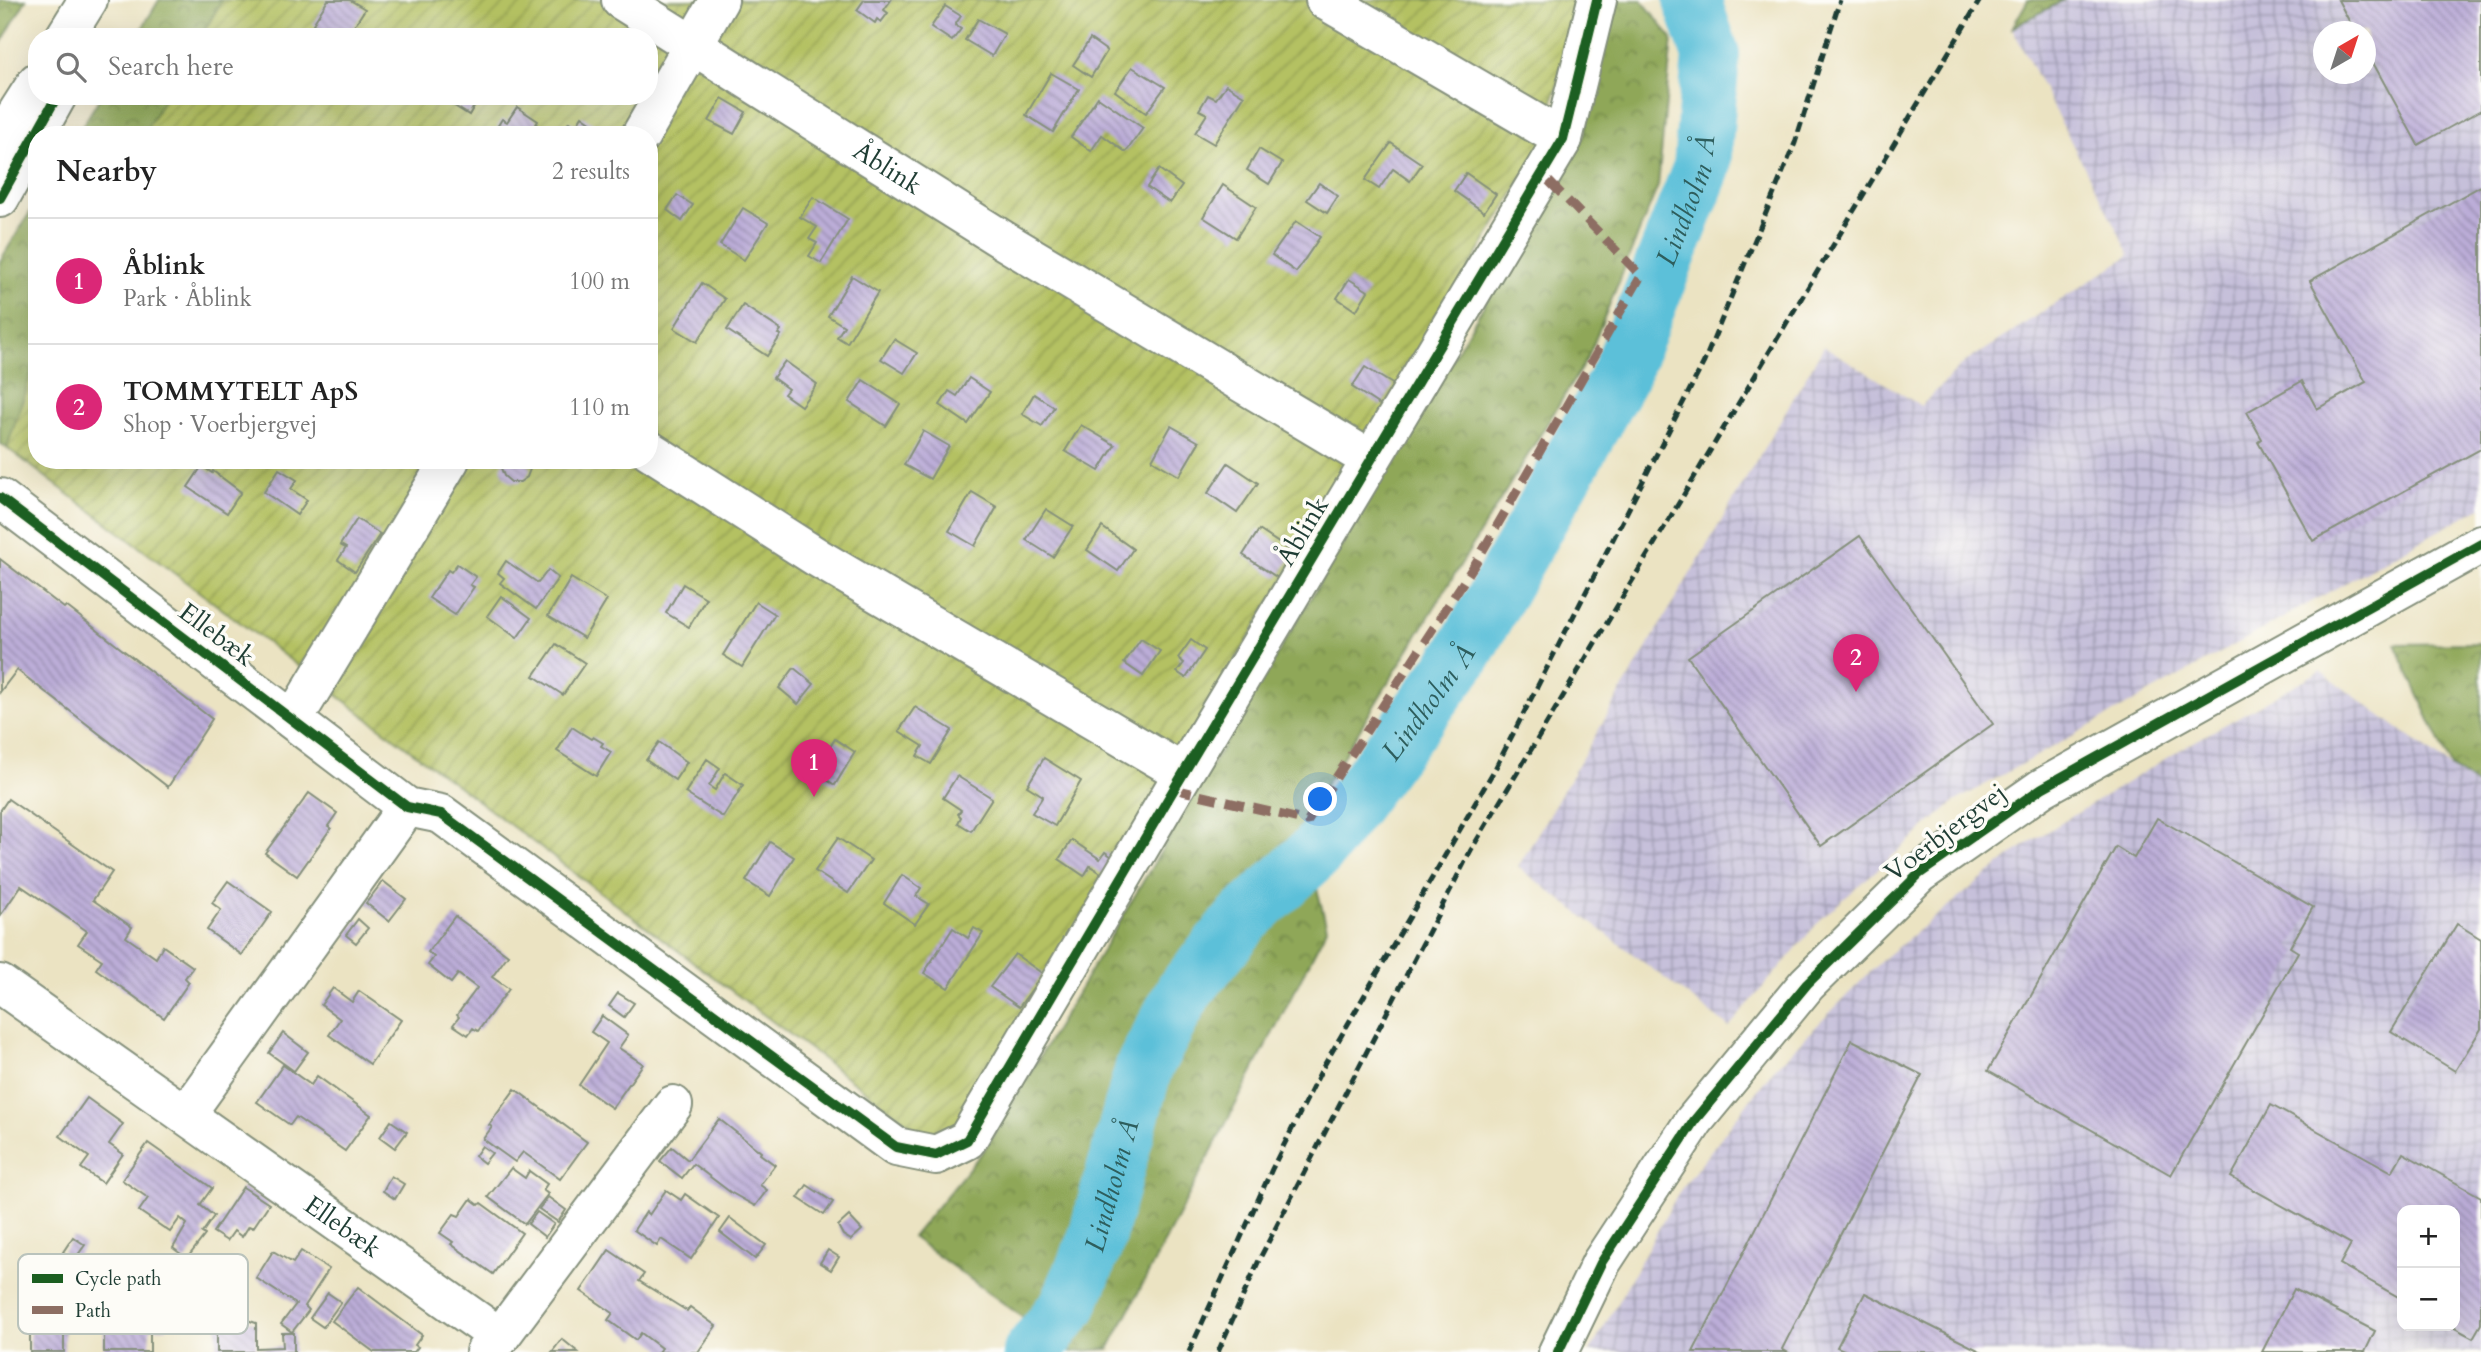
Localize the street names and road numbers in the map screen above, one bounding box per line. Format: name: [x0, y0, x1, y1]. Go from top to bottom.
street label: Åblink: [846, 133, 929, 203]
street label: Åblink: [1268, 490, 1337, 572]
street label: Ellebæk: [172, 594, 262, 674]
street label: Voerbjergvej: [1877, 775, 2013, 890]
street label: Ellebæk: [297, 1187, 388, 1266]

